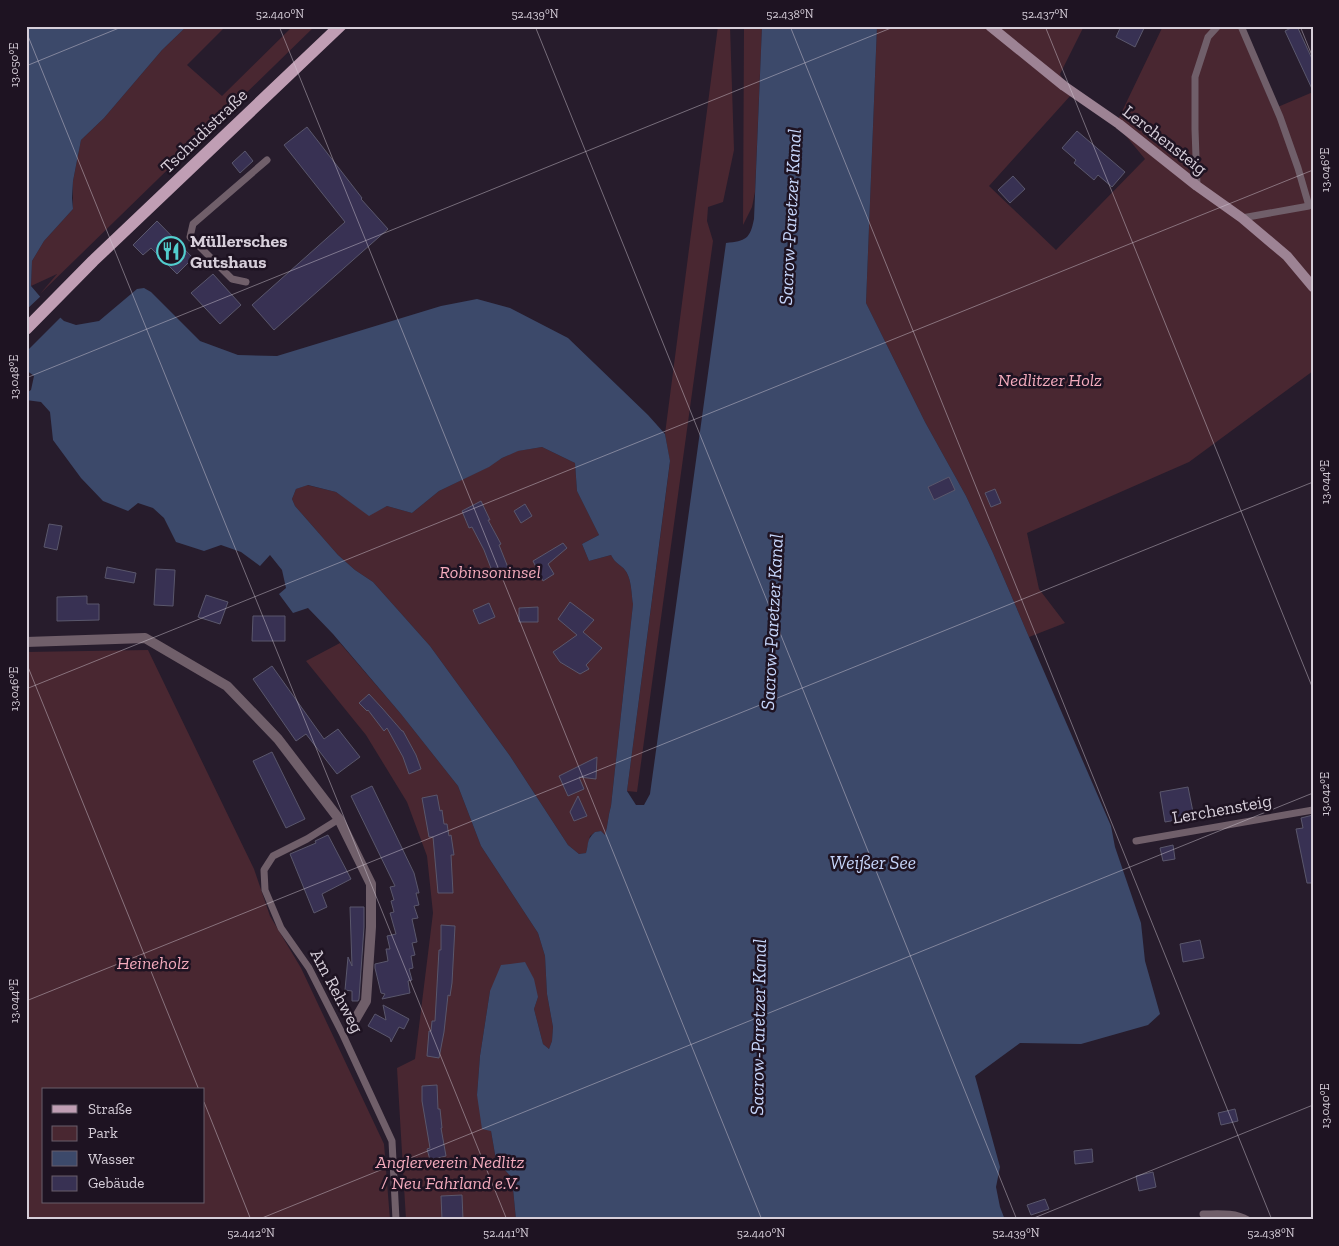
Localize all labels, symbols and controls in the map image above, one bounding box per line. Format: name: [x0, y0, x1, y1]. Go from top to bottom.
text: 52.440°N: [256, 7, 304, 21]
text: 52.439°N: [511, 7, 559, 21]
text: 52.438°N: [766, 7, 814, 21]
text: 52.437°N: [1022, 7, 1068, 21]
text: 13.050°E: [7, 43, 21, 87]
street label: Tschudistraße: [156, 84, 252, 178]
street label: Lerchensteig: [1118, 100, 1212, 180]
water label: Sacrow-Paretzer Kanal: [774, 128, 806, 306]
text: 13.046°E: [1318, 148, 1332, 192]
place label: Müllersches Gutshaus: [190, 230, 287, 273]
restaurant icon: Müllersches Gutshaus: [156, 236, 186, 266]
text: 13.048°E: [7, 355, 21, 399]
park label: Nedlitzer Holz: [998, 369, 1102, 391]
text: 13.044°E: [1318, 460, 1332, 504]
water label: Sacrow-Paretzer Kanal: [756, 533, 788, 711]
park label: Robinsoninsel: [439, 561, 541, 583]
text: 13.046°E: [7, 667, 21, 711]
text: 13.042°E: [1318, 772, 1332, 816]
street label: Lerchensteig: [1170, 789, 1274, 829]
water label: Weißer See: [830, 851, 916, 874]
water label: Sacrow-Paretzer Kanal: [745, 939, 771, 1115]
street label: Am Rehweg: [306, 945, 368, 1037]
park label: Heineholz: [117, 952, 189, 974]
text: 13.044°E: [7, 979, 21, 1023]
text: 13.040°E: [1318, 1084, 1332, 1128]
legend: [42, 1088, 205, 1204]
text: Straße: [88, 1100, 132, 1118]
text: Park: [88, 1124, 118, 1142]
text: Wasser: [88, 1150, 135, 1168]
park label: Anglerverein Nedlitz / Neu Fahrland e.V.: [374, 1151, 525, 1194]
text: Gebäude: [88, 1174, 144, 1192]
text: 52.442°N: [227, 1226, 275, 1240]
text: 52.441°N: [483, 1226, 529, 1240]
text: 52.440°N: [737, 1226, 785, 1240]
text: 52.439°N: [992, 1226, 1040, 1240]
text: 52.438°N: [1247, 1226, 1295, 1240]

